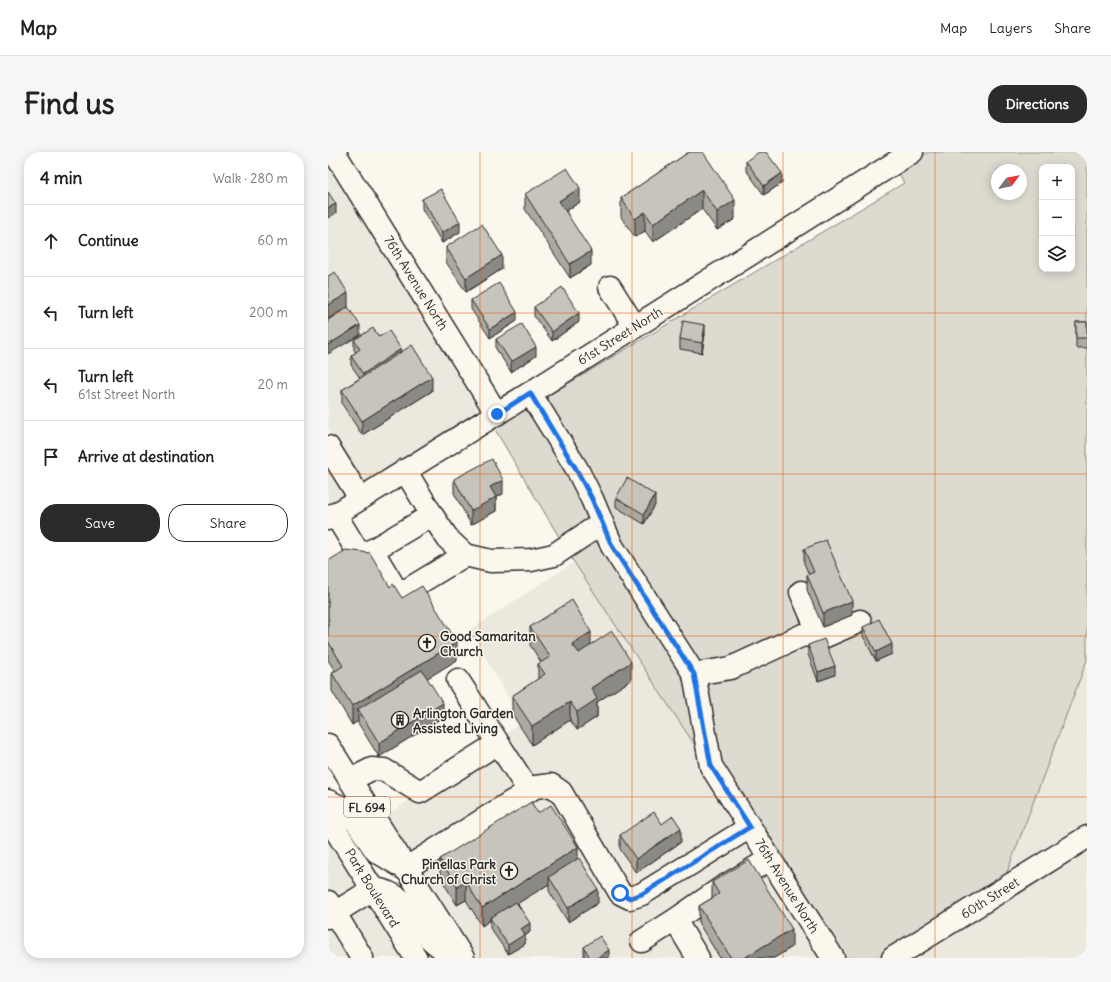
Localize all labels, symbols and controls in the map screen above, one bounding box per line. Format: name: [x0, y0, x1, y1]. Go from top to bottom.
text: Map: [20, 16, 57, 40]
text: Map: [940, 19, 967, 37]
text: Layers: [989, 19, 1032, 37]
text: Share: [1054, 19, 1091, 37]
button: Directions: [988, 85, 1087, 123]
text: Find us: [24, 86, 115, 122]
north arrow: [991, 164, 1027, 200]
map controls: [1039, 164, 1075, 272]
button: +: [1039, 164, 1075, 200]
text: 4 min: [40, 167, 82, 189]
text: Walk · 280 m: [213, 170, 288, 187]
button: −: [1039, 200, 1075, 236]
icon: ahead: [40, 230, 62, 252]
text: Continue: [78, 231, 139, 250]
text: 60 m: [257, 232, 288, 249]
street label: 76th Avenue North: [380, 232, 452, 334]
button: layers: [1039, 236, 1075, 272]
icon: left: [40, 302, 62, 324]
text: Turn left: [78, 303, 133, 322]
street label: 61st Street North: [574, 303, 666, 369]
text: 200 m: [249, 304, 288, 321]
text: Turn left: [78, 367, 133, 386]
icon: left: [40, 374, 62, 396]
text: 20 m: [258, 376, 288, 393]
text: 61st Street North: [78, 386, 175, 403]
route end: [488, 405, 506, 423]
icon: arrive: [40, 446, 62, 468]
text: Arrive at destination: [78, 447, 214, 466]
button: Save: [40, 504, 160, 542]
button: Share: [168, 504, 288, 542]
place label: Good Samaritan Church: [440, 628, 536, 660]
church icon: Good Samaritan Church: [417, 633, 437, 653]
place label: Arlington Garden Assisted Living: [413, 705, 514, 737]
building icon: Arlington Garden Assisted Living: [390, 710, 410, 730]
road number: FL 694: [344, 797, 390, 817]
street label: 76th Avenue North: [751, 835, 823, 937]
street label: Park Boulevard: [341, 845, 403, 931]
place label: Pinellas Park Church of Christ: [401, 856, 497, 888]
church icon: Pinellas Park Church of Christ: [499, 861, 519, 881]
street label: 60th Street: [958, 873, 1023, 923]
route start: [611, 884, 629, 902]

